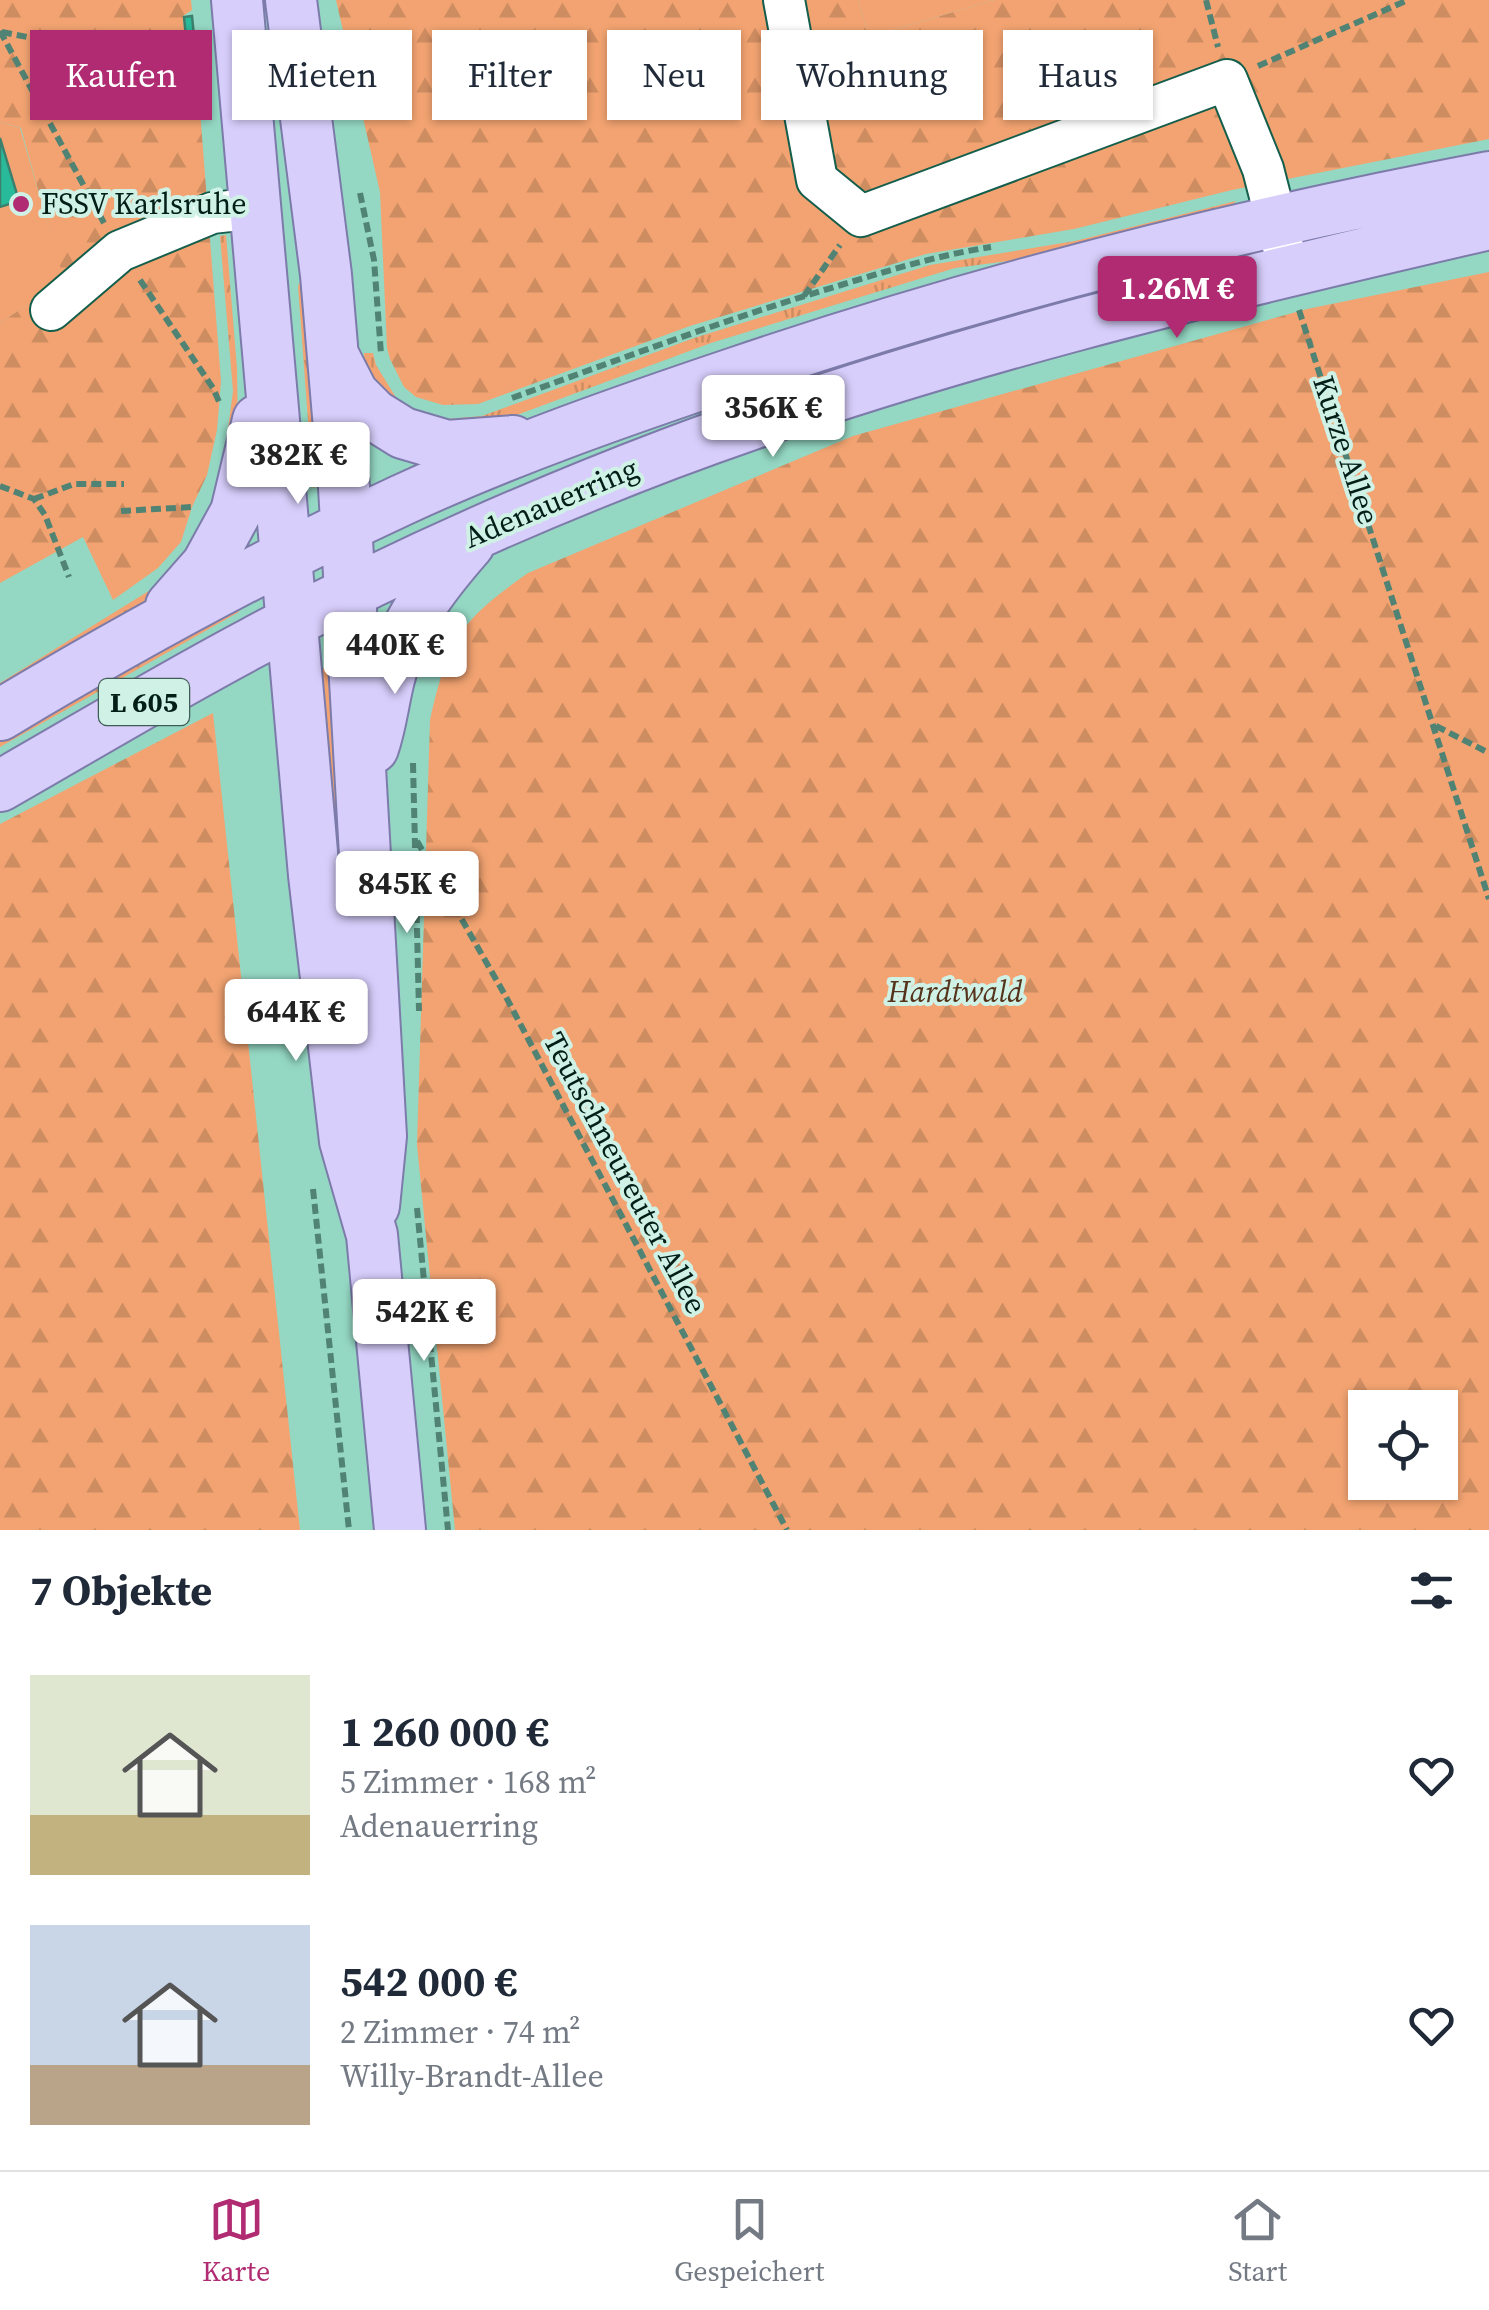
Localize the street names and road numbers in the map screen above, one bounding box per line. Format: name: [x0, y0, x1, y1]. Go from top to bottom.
street label: Kurze Allee: [1303, 370, 1390, 529]
street label: Adenauerring: [457, 447, 644, 558]
road number: L 605: [99, 679, 189, 725]
street label: Teutschneureuter Allee: [534, 1025, 717, 1321]

